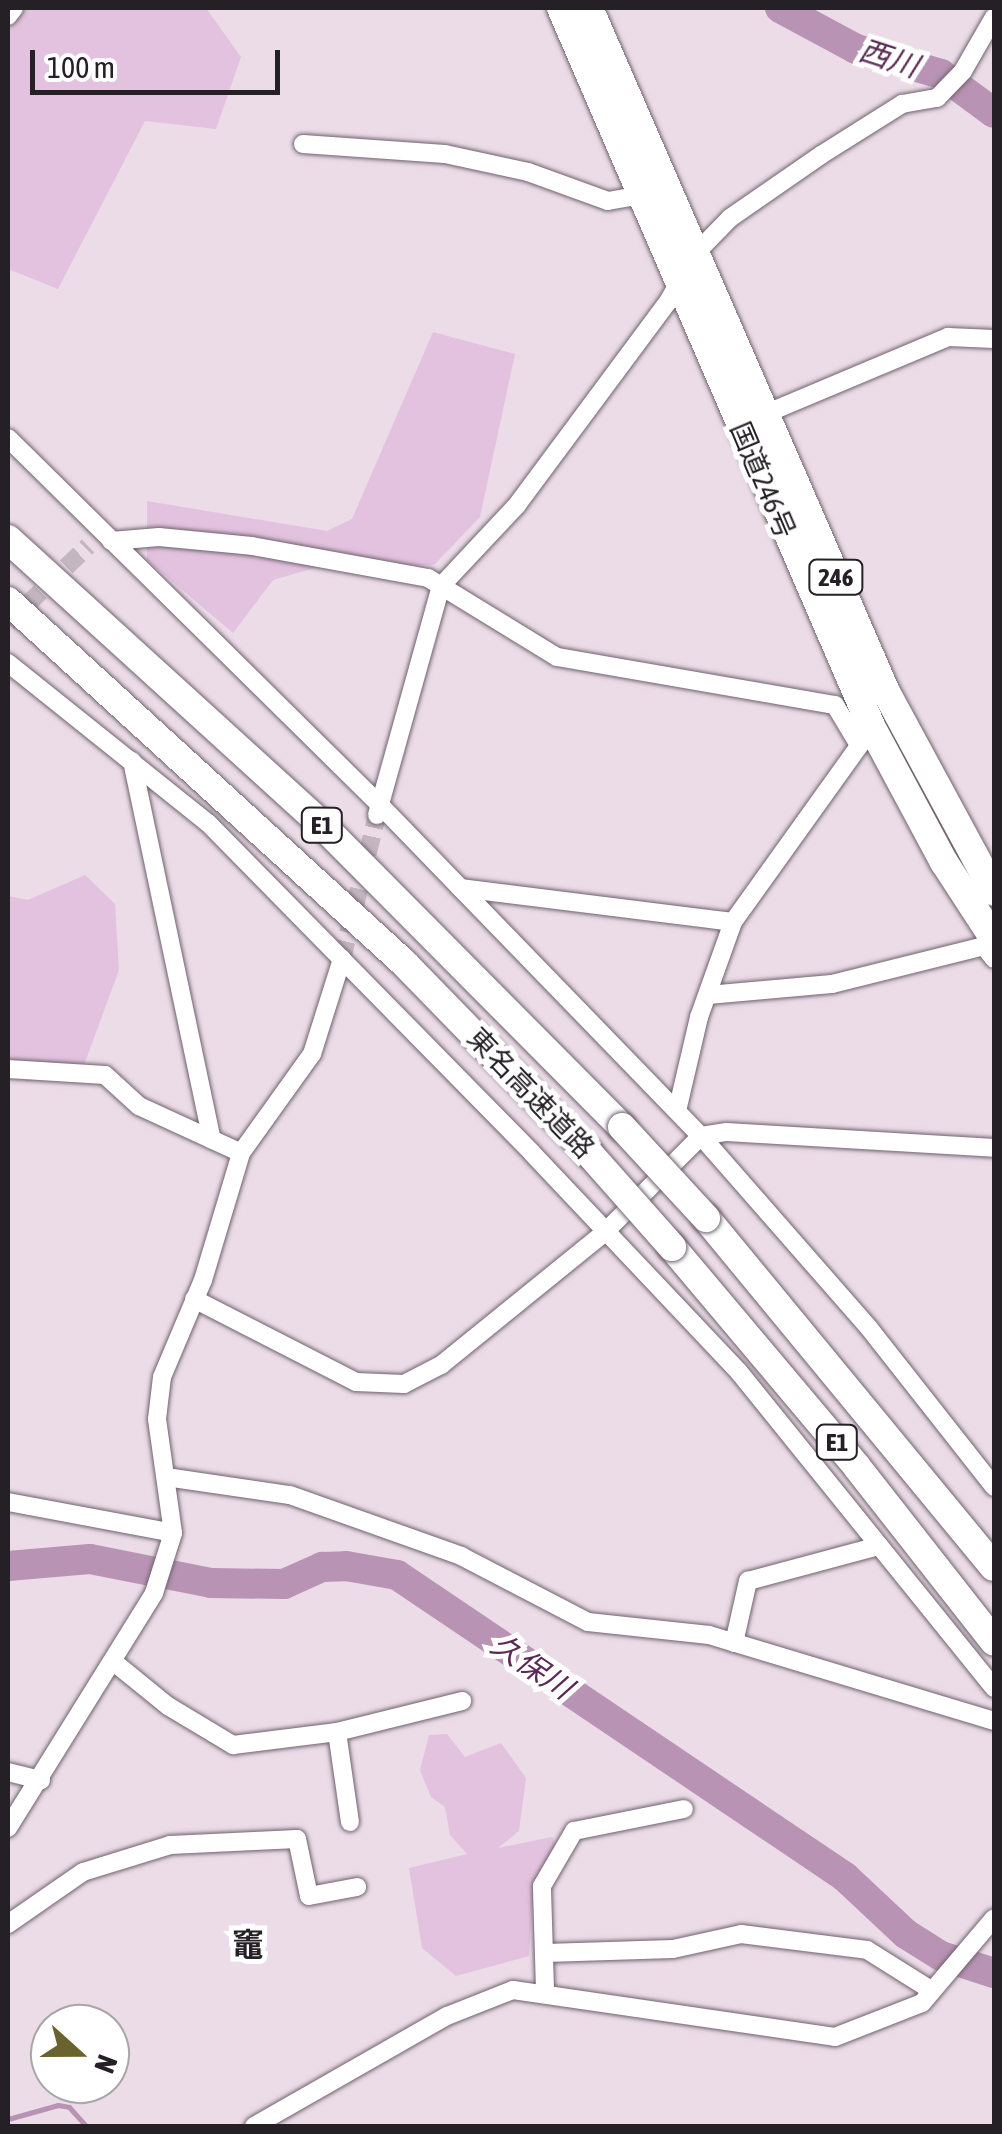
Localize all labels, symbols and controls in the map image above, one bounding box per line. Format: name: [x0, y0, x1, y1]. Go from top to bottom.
scale bar: [35, 30, 285, 92]
water label: 西川: [855, 32, 923, 84]
text: 100 m: [47, 50, 115, 84]
street label: 国道246号: [723, 417, 803, 543]
road number: 246: [806, 557, 866, 597]
road number: E1: [300, 805, 344, 845]
street label: 東名高速道路: [461, 1021, 601, 1165]
road number: E1: [814, 1422, 860, 1462]
water label: 久保川: [485, 1626, 579, 1706]
district label: 竈: [232, 1926, 264, 1964]
north arrow: [30, 2004, 130, 2104]
text: N: [88, 2051, 124, 2077]

